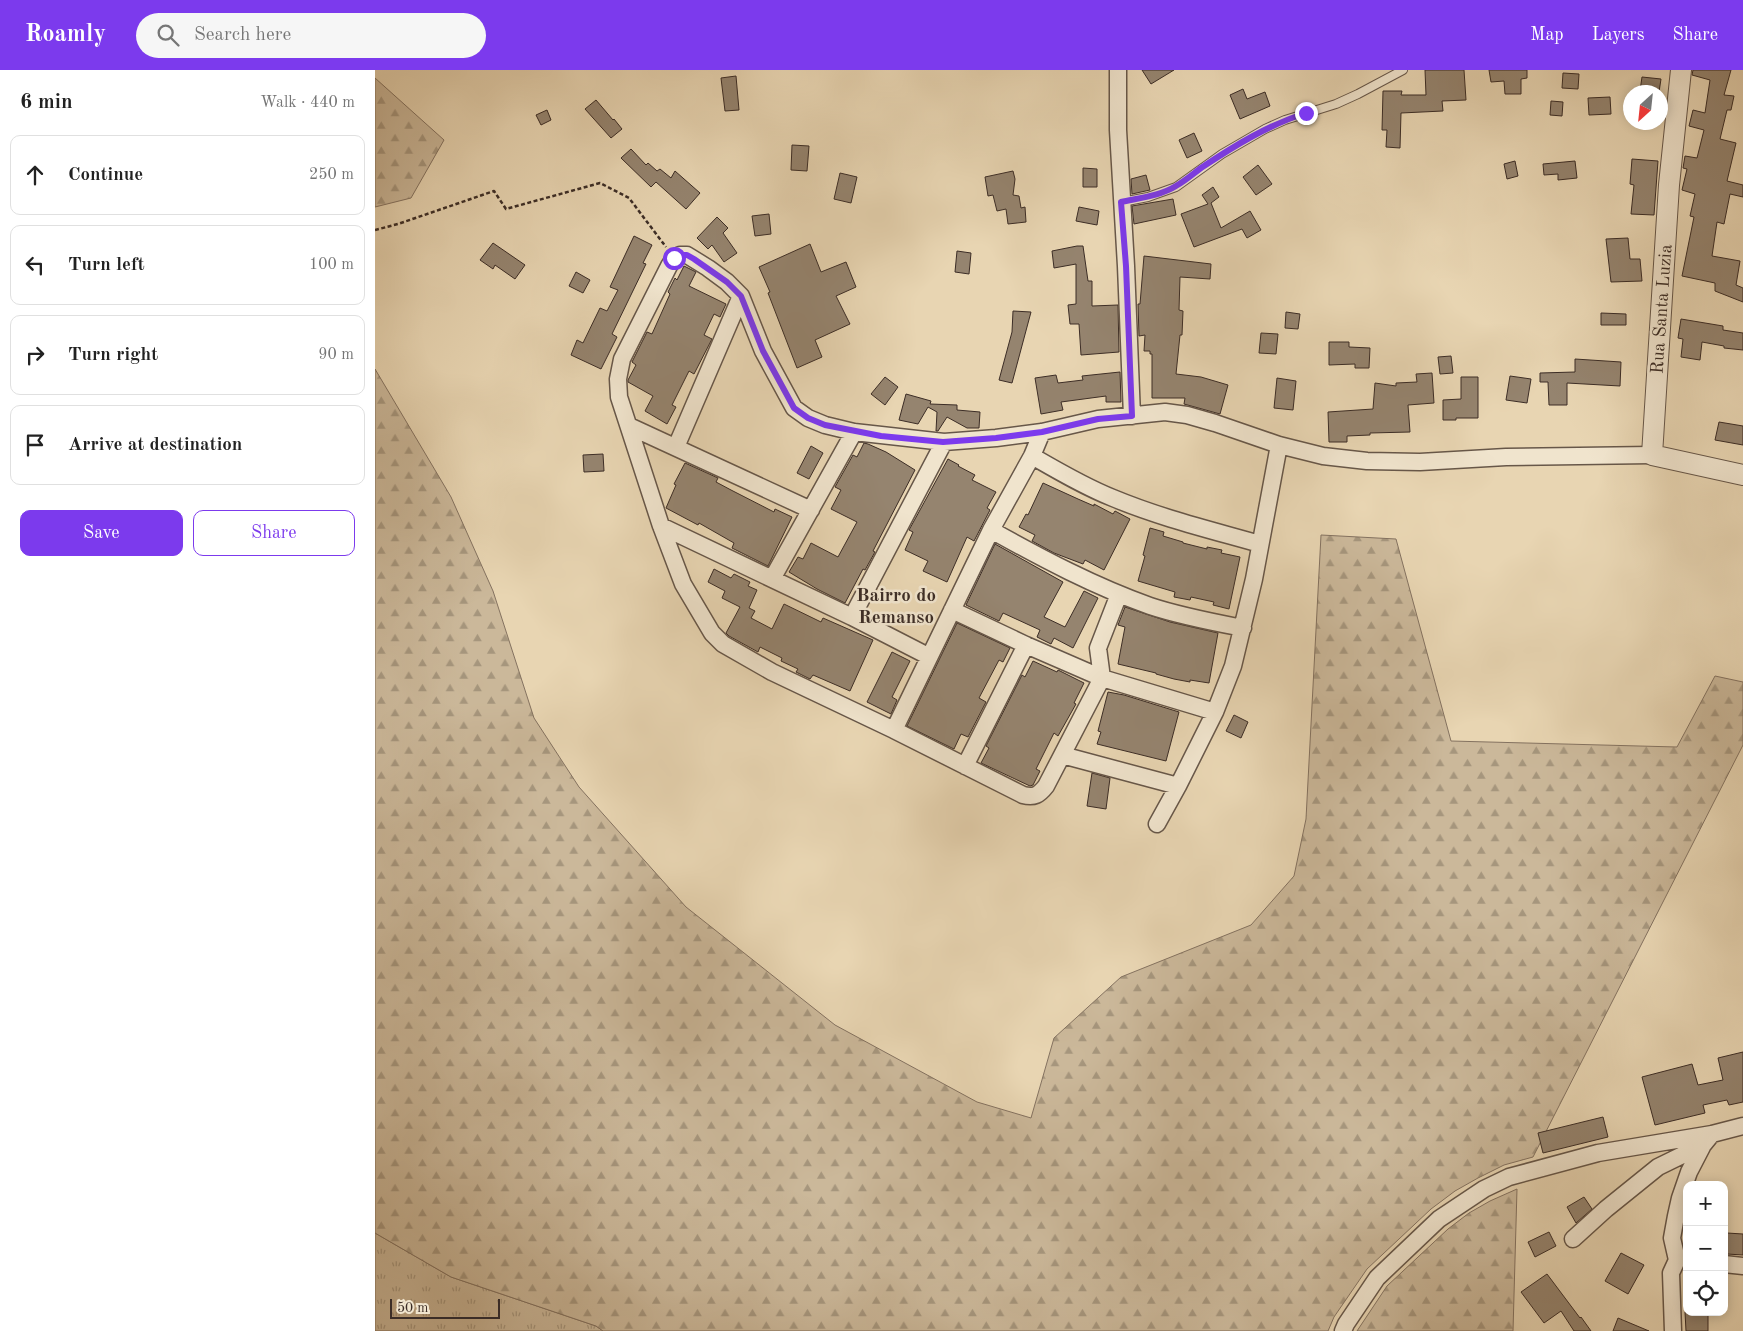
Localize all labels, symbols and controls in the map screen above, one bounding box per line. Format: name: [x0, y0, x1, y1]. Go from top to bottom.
search box: [136, 13, 486, 58]
icon: search: [154, 21, 182, 49]
text: Roamly: [25, 23, 106, 47]
text: Search here: [194, 26, 291, 45]
text: Map: [1530, 26, 1564, 44]
text: Layers: [1592, 26, 1644, 44]
text: Share: [1672, 26, 1718, 44]
north arrow: [1623, 85, 1668, 130]
text: 6 min: [20, 92, 73, 113]
text: Walk · 440 m: [260, 95, 355, 111]
route end: [1295, 102, 1318, 125]
icon: ahead: [21, 161, 49, 189]
text: Continue: [68, 166, 143, 185]
text: 250 m: [309, 167, 354, 183]
street label: Rua Santa Luzia: [1648, 244, 1676, 374]
route start: [663, 247, 686, 270]
icon: left: [21, 251, 49, 279]
text: Turn left: [68, 256, 145, 275]
text: 100 m: [309, 257, 354, 273]
icon: right: [21, 341, 49, 369]
text: Turn right: [68, 346, 158, 365]
text: 90 m: [318, 347, 354, 363]
icon: arrive: [21, 431, 49, 459]
text: Arrive at destination: [68, 436, 242, 455]
button: Save: [20, 510, 183, 556]
button: Share: [193, 510, 355, 556]
district label: Bairro do Remanso: [856, 587, 936, 628]
map controls: [1683, 1181, 1728, 1316]
button: +: [1683, 1181, 1728, 1226]
button: −: [1683, 1226, 1728, 1271]
button: locate: [1683, 1271, 1728, 1316]
scale bar: [390, 1296, 500, 1319]
text: 50 m: [397, 1301, 428, 1315]

